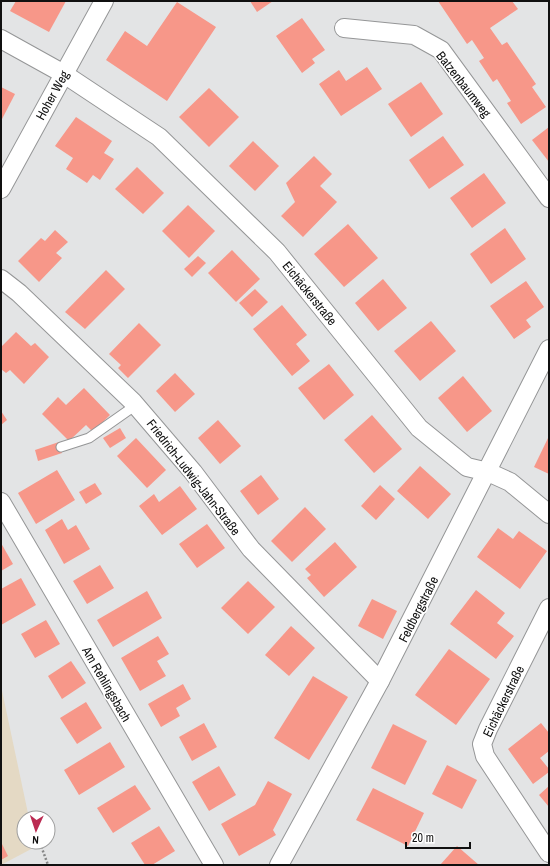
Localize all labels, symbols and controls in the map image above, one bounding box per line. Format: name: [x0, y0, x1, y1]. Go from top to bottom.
street label: Batzenbaumweg: [432, 48, 495, 121]
street label: Hoher Weg: [32, 68, 73, 123]
street label: Eichäckerstraße: [279, 258, 341, 329]
street label: Friedrich-Ludwig-Jahn-Straße: [143, 416, 244, 539]
street label: Feldbergstraße: [395, 573, 442, 645]
street label: Am Rehlingsbach: [78, 643, 135, 725]
street label: Eichäckerstraße: [479, 663, 528, 740]
north arrow: [16, 810, 56, 850]
scale bar: [406, 824, 470, 850]
text: 20 m: [412, 830, 434, 846]
text: N: [32, 833, 39, 847]

